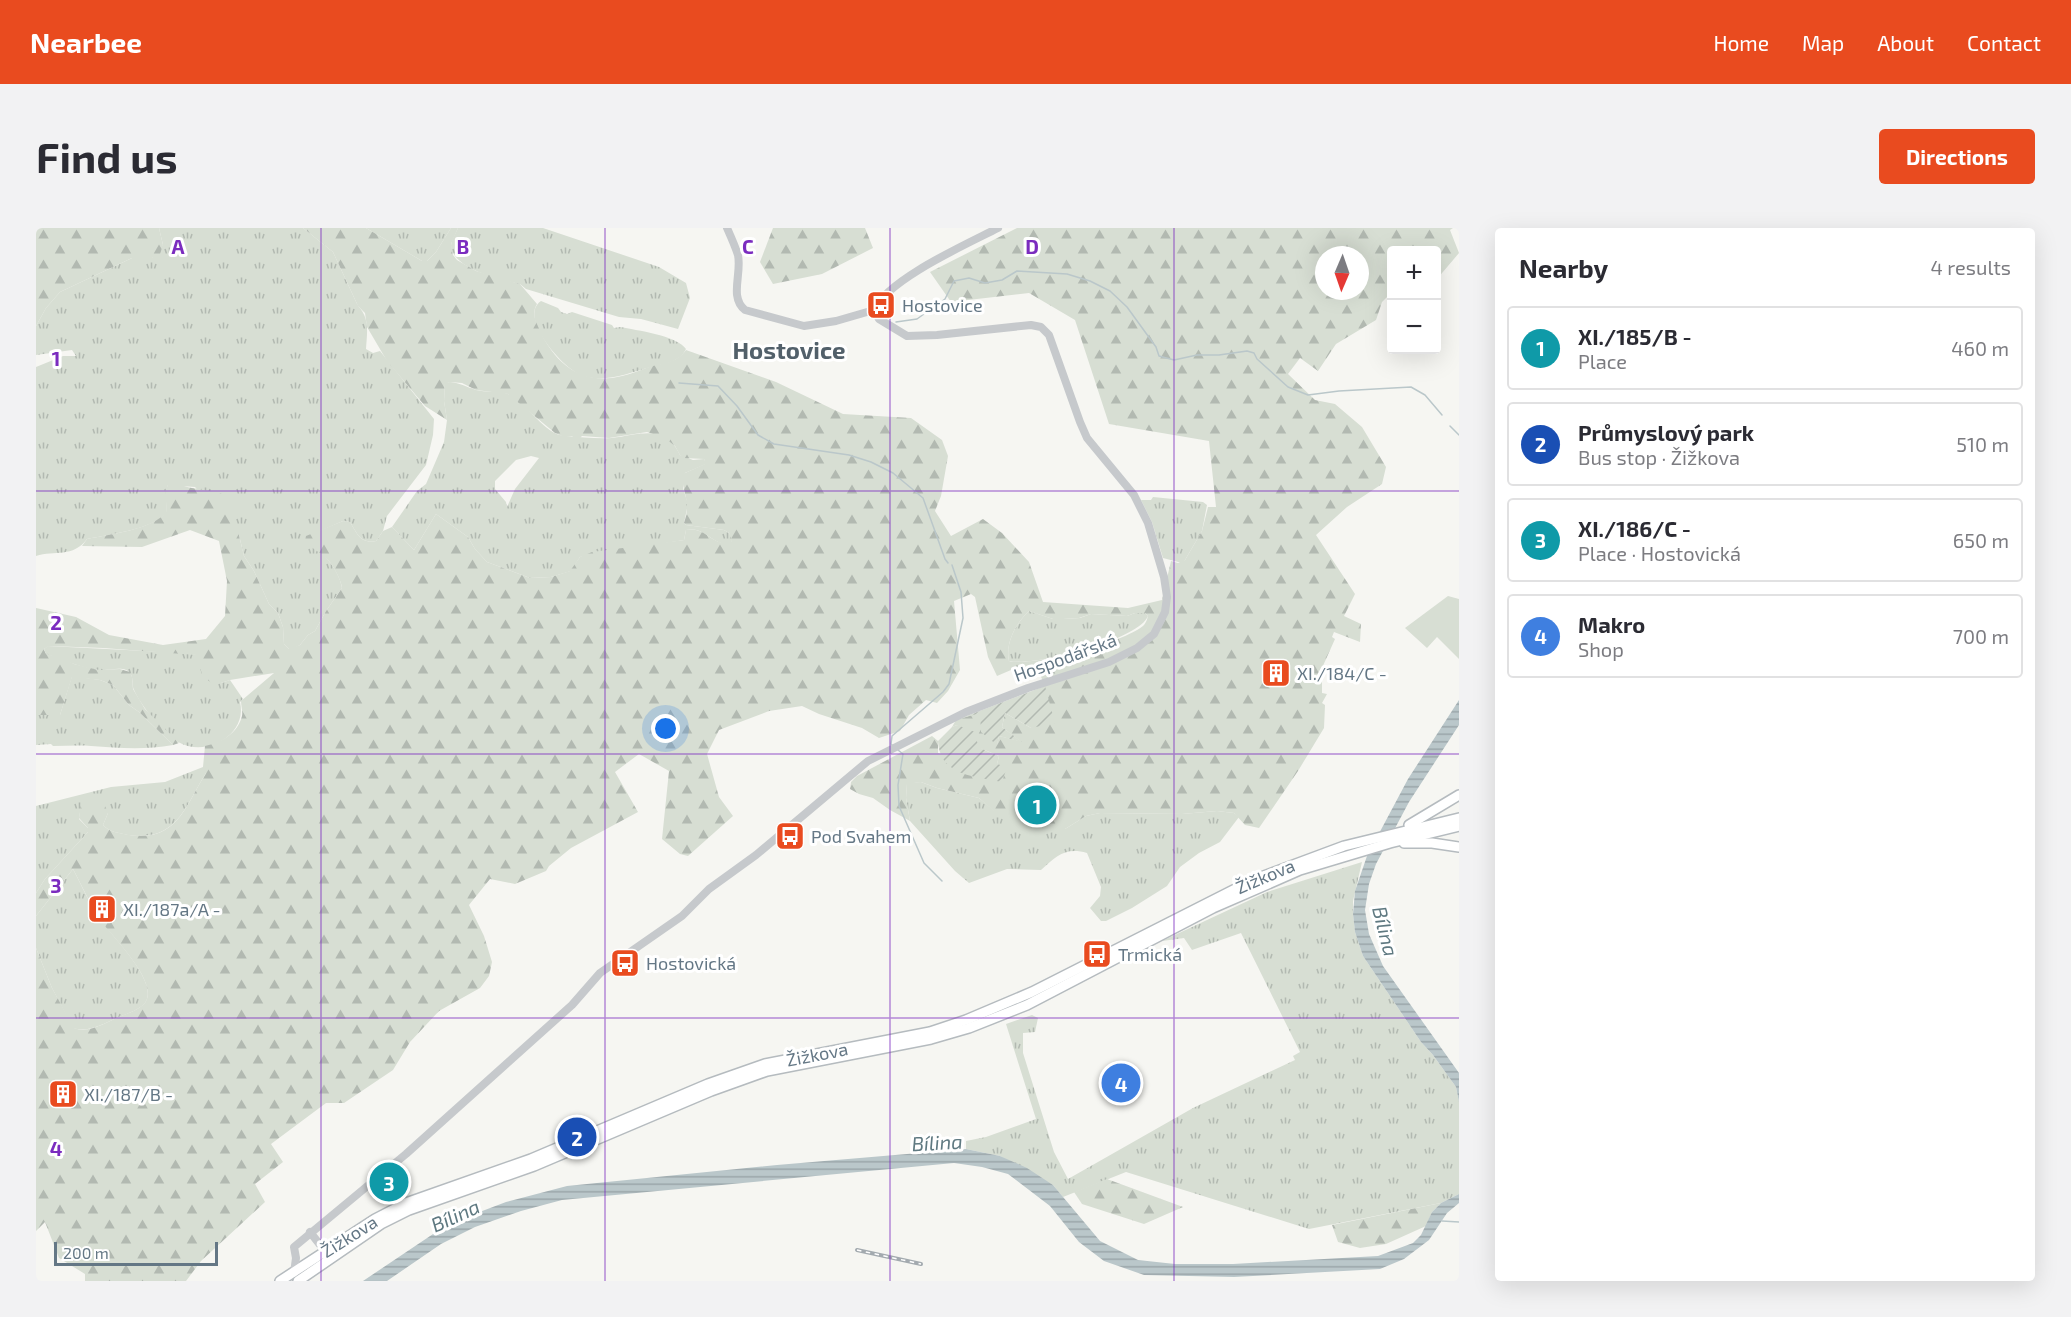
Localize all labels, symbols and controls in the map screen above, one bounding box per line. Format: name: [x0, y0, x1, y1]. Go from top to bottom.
text: Nearbee: [30, 25, 142, 59]
text: Home: [1713, 30, 1769, 55]
text: Map: [1802, 30, 1844, 55]
text: About: [1877, 30, 1934, 55]
text: Contact: [1967, 30, 2041, 55]
button: Directions: [1879, 129, 2035, 184]
text: Find us: [36, 131, 178, 181]
text: A: [171, 234, 185, 258]
text: B: [457, 234, 469, 258]
text: C: [742, 234, 754, 258]
text: D: [1025, 234, 1039, 258]
north arrow: [1315, 246, 1369, 300]
map controls: [1387, 246, 1441, 354]
button: +: [1387, 246, 1441, 300]
text: Nearby: [1519, 252, 1608, 283]
text: 4 results: [1931, 255, 2011, 279]
bus stop icon: Hostovice: [865, 289, 897, 321]
place label: Hostovice: [902, 294, 983, 316]
button: −: [1387, 300, 1441, 354]
text: XI./185/B -: [1578, 323, 1692, 349]
district label: Hostovice: [732, 335, 846, 364]
text: 1: [1536, 336, 1545, 360]
text: 460 m: [1951, 336, 2009, 360]
text: 1: [52, 346, 60, 370]
text: Place: [1578, 349, 1627, 373]
text: Průmyslový park: [1578, 419, 1754, 445]
text: 2: [1535, 432, 1546, 456]
text: 510 m: [1956, 432, 2009, 456]
text: Bus stop · Žižkova: [1578, 445, 1740, 469]
text: XI./186/C -: [1578, 515, 1691, 541]
text: 3: [1535, 528, 1546, 552]
text: 650 m: [1953, 528, 2009, 552]
text: Place · Hostovická: [1578, 541, 1741, 565]
text: 2: [50, 610, 62, 634]
text: Makro: [1578, 611, 1645, 637]
text: 4: [1534, 624, 1547, 648]
text: 700 m: [1953, 624, 2009, 648]
street label: Hospodářská: [1011, 628, 1119, 686]
text: Shop: [1578, 637, 1624, 661]
building icon: XI./184/C -: [1260, 657, 1292, 689]
place label: XI./184/C -: [1297, 662, 1387, 684]
your location: [651, 714, 680, 743]
pin: 1: [1018, 782, 1056, 828]
bus stop icon: Pod Svahem: [774, 820, 806, 852]
place label: Pod Svahem: [811, 825, 911, 847]
street label: Žižkova: [1232, 854, 1298, 898]
text: 3: [50, 873, 62, 897]
building icon: XI./187a/A -: [86, 893, 118, 925]
place label: XI./187a/A -: [123, 898, 221, 920]
water label: Bílina: [1368, 903, 1404, 959]
bus stop icon: Trmická: [1081, 938, 1113, 970]
place label: Trmická: [1118, 943, 1182, 965]
bus stop icon: Hostovická: [609, 947, 641, 979]
place label: Hostovická: [646, 952, 736, 974]
street label: Žižkova: [784, 1037, 850, 1071]
pin: 4: [1102, 1060, 1140, 1106]
building icon: XI./187/B -: [47, 1078, 79, 1110]
place label: XI./187/B -: [84, 1083, 173, 1105]
pin: 2: [558, 1114, 596, 1160]
water label: Bílina: [911, 1129, 963, 1155]
text: 4: [50, 1136, 63, 1160]
pin: 3: [370, 1160, 408, 1204]
water label: Bílina: [427, 1194, 483, 1236]
street label: Žižkova: [317, 1210, 381, 1262]
scale bar: [54, 1239, 218, 1266]
text: 200 m: [63, 1243, 109, 1262]

